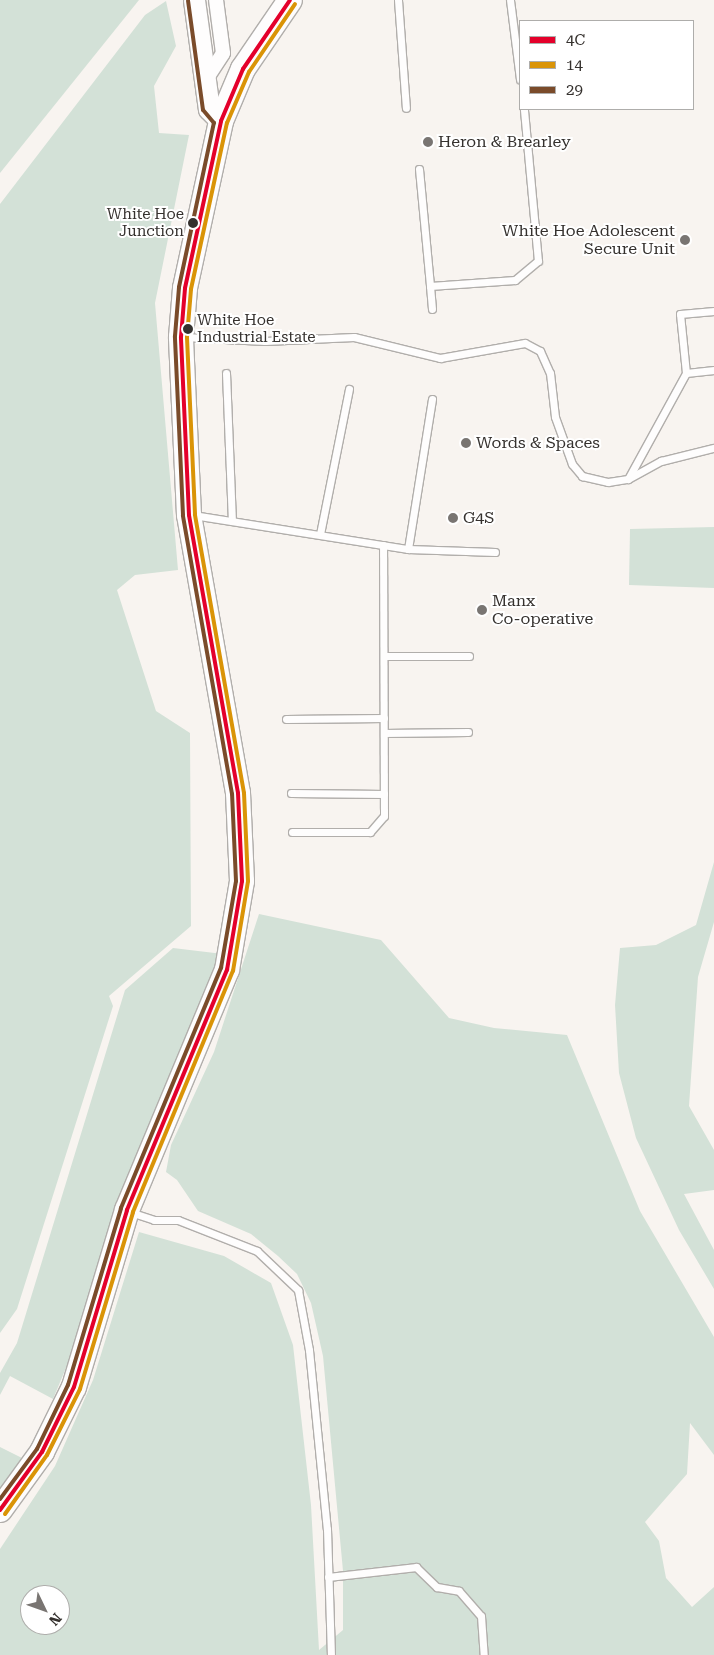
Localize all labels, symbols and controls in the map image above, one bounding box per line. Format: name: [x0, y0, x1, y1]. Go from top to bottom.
legend: [519, 20, 694, 110]
text: 4C: [566, 31, 585, 49]
text: 14: [566, 56, 583, 74]
text: 29: [566, 81, 583, 99]
place label: Heron & Brearley: [438, 132, 571, 152]
marker: Heron & Brearley: [422, 136, 434, 148]
place label: White Hoe Junction: [107, 205, 184, 240]
marker: White Hoe Junction: [188, 218, 198, 228]
place label: White Hoe Adolescent Secure Unit: [502, 221, 675, 259]
marker: White Hoe Adolescent Secure Unit: [679, 234, 691, 246]
place label: White Hoe Industrial Estate: [197, 311, 316, 346]
marker: White Hoe Industrial Estate: [183, 324, 193, 334]
place label: Words & Spaces: [476, 433, 600, 453]
marker: Words & Spaces: [460, 437, 472, 449]
place label: G4S: [463, 508, 494, 528]
marker: G4S: [447, 512, 459, 524]
place label: Manx Co-operative: [492, 591, 593, 629]
marker: Manx Co-operative: [476, 604, 488, 616]
north arrow: [20, 1585, 70, 1635]
text: N: [46, 1610, 65, 1629]

